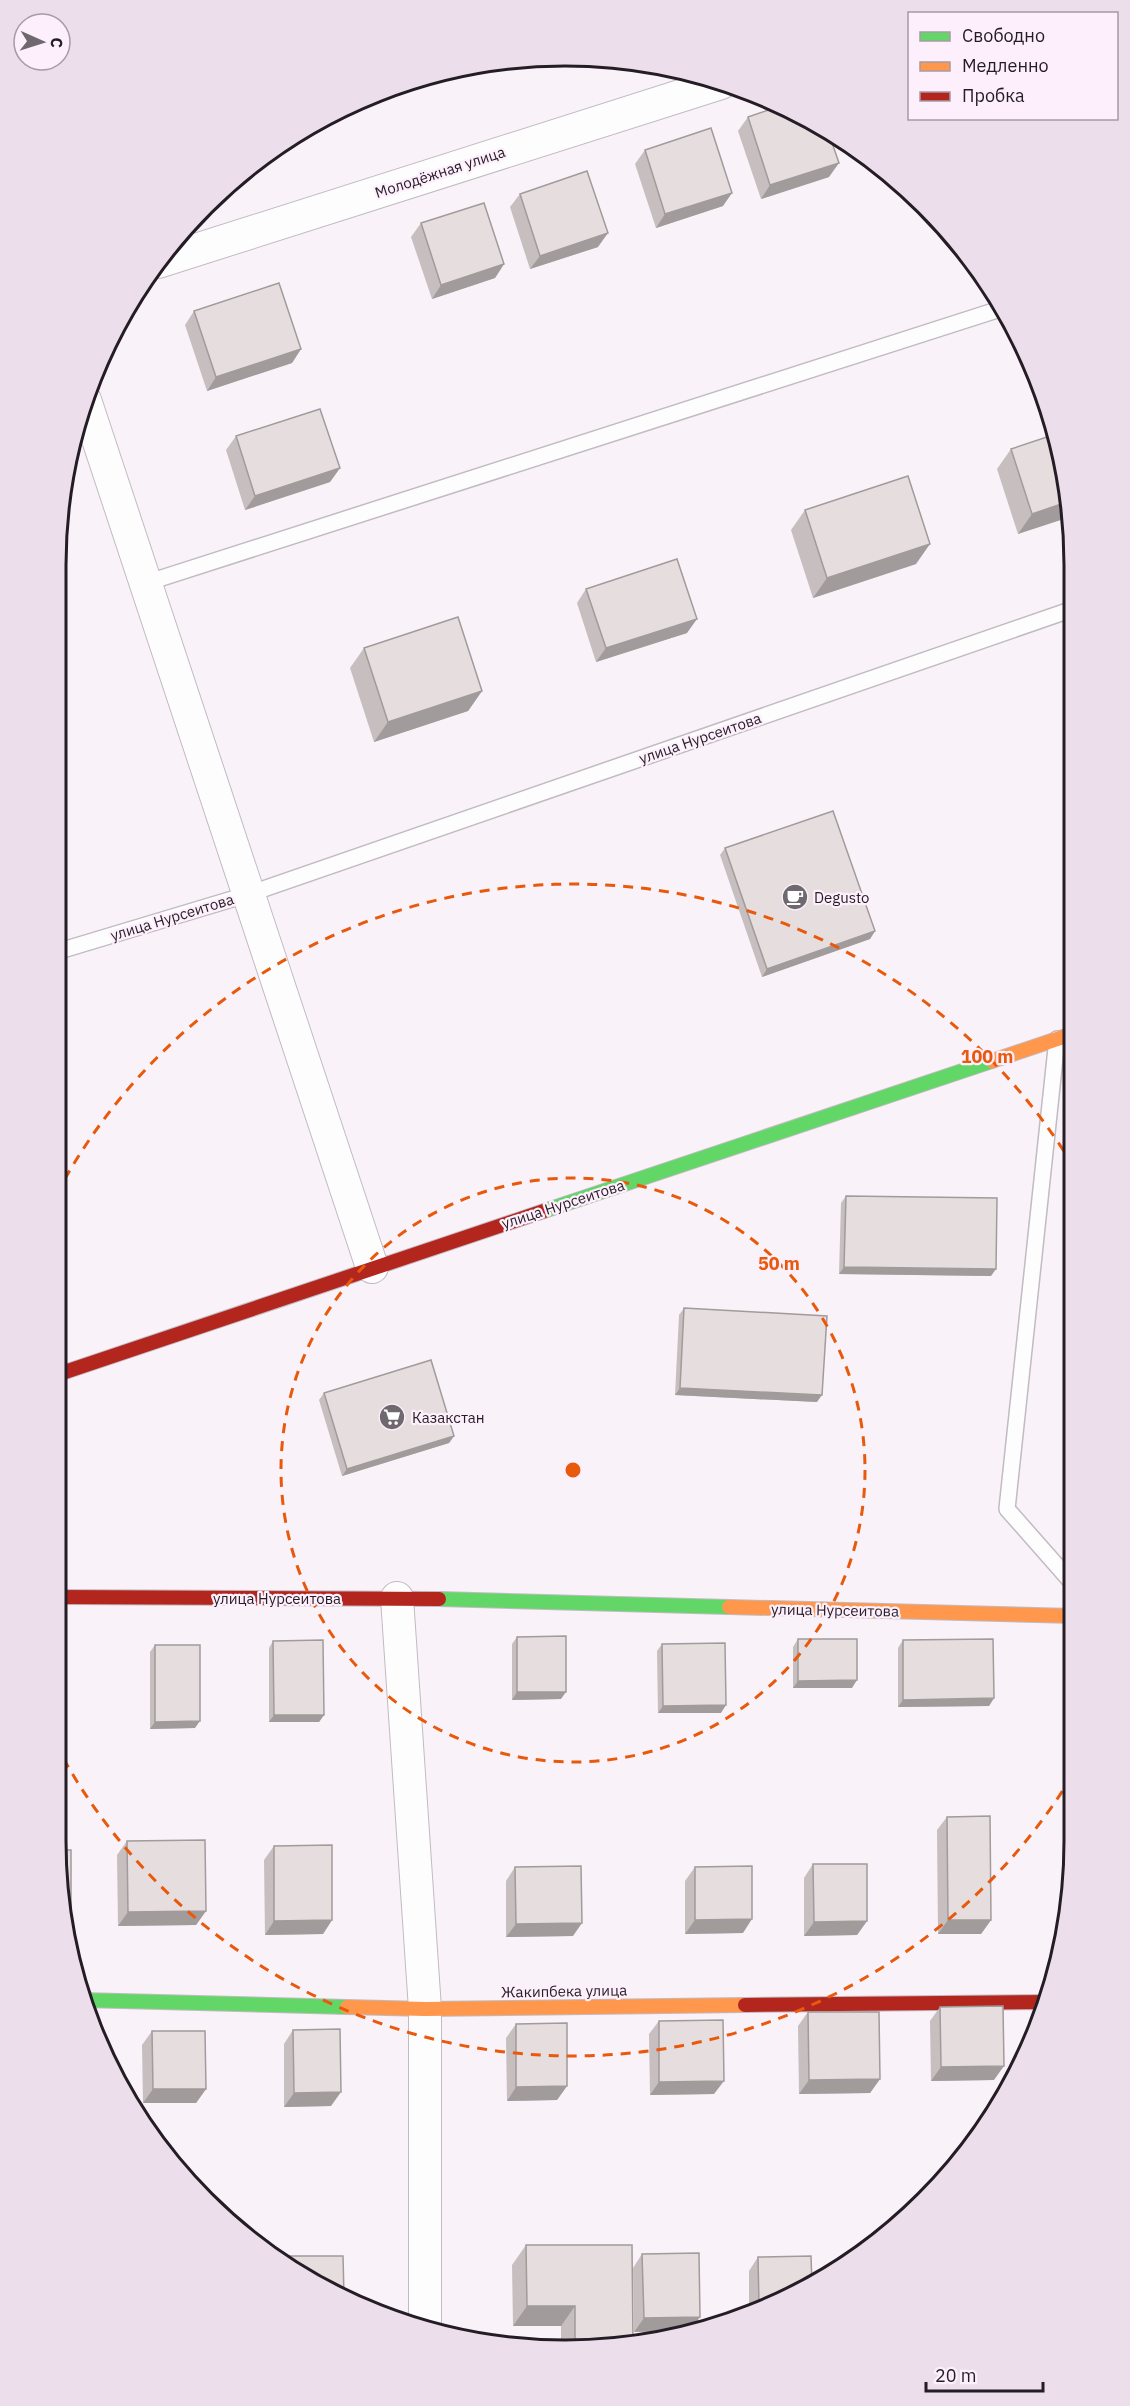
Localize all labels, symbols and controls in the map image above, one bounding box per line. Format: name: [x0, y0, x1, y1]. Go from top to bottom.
north arrow: [12, 12, 72, 72]
legend: [908, 12, 1118, 120]
text: Свободно: [962, 24, 1045, 47]
text: С: [47, 37, 67, 49]
text: Медленно: [962, 54, 1049, 77]
text: Пробка: [962, 84, 1025, 107]
street label: Молодёжная улица: [372, 142, 508, 202]
street label: улица Нурсеитова: [636, 708, 764, 768]
cafe icon: Degusto: [780, 882, 810, 912]
place label: Degusto: [814, 888, 870, 907]
street label: улица Нурсеитова: [108, 889, 236, 945]
text: 100 m: [961, 1045, 1013, 1068]
street label: улица Нурсеитова: [499, 1175, 627, 1233]
text: 50 m: [758, 1252, 800, 1275]
supermarket icon: Казакстан: [377, 1402, 407, 1432]
place label: Казакстан: [412, 1408, 485, 1427]
centre of rings: [563, 1460, 583, 1480]
street label: улица Нурсеитова: [213, 1589, 341, 1608]
street label: улица Нурсеитова: [771, 1599, 899, 1621]
street label: Жакипбека улица: [501, 1980, 627, 2002]
scale bar: [926, 2355, 1043, 2393]
text: 20 m: [935, 2364, 977, 2387]

